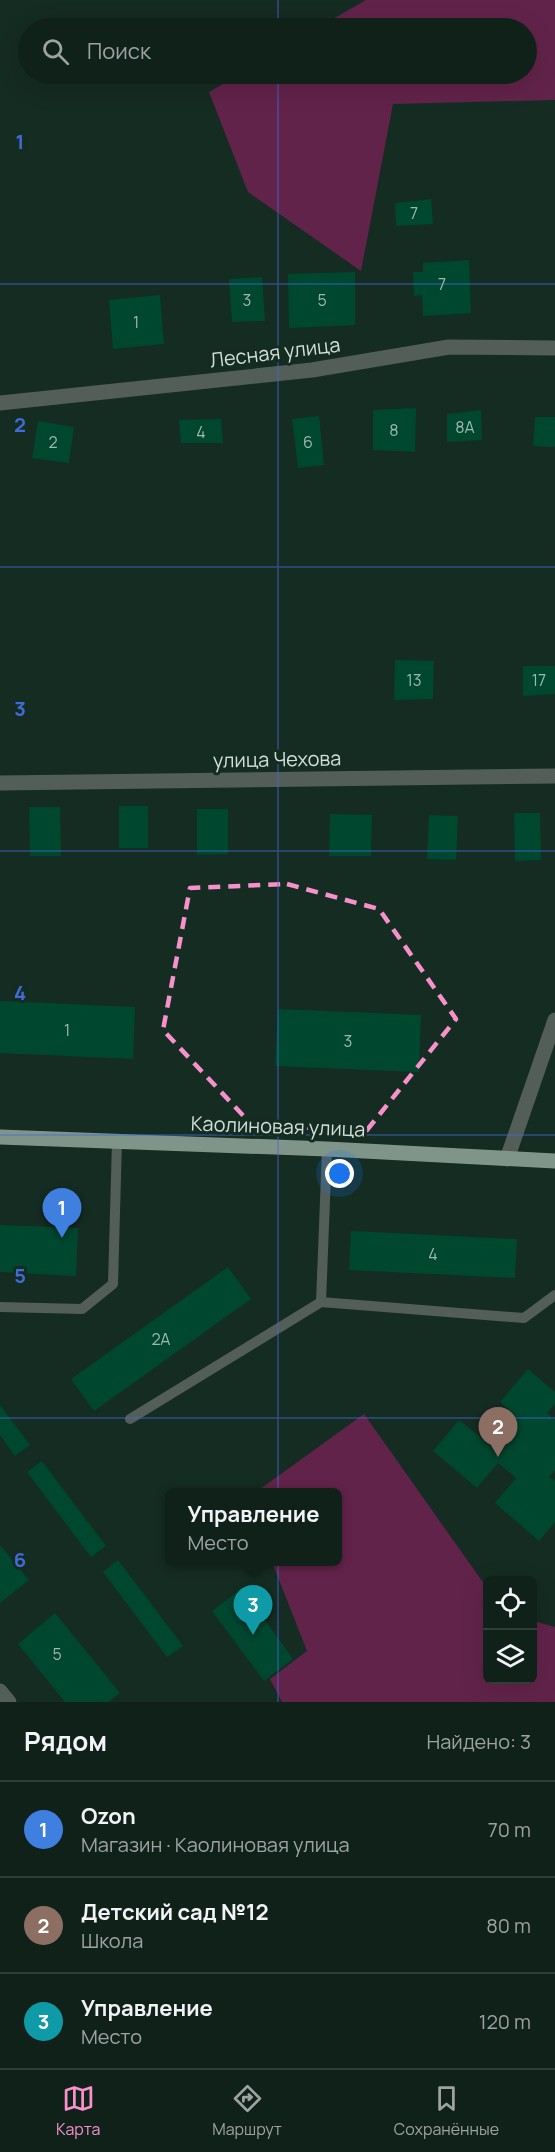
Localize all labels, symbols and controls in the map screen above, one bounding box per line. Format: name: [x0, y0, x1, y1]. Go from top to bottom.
search box: [18, 18, 537, 84]
icon: search: [39, 35, 72, 68]
text: Поиск: [87, 36, 151, 66]
text: 1: [16, 128, 24, 155]
house number: 7: [410, 202, 418, 224]
house number: 7: [438, 273, 446, 295]
house number: 3: [243, 289, 251, 311]
house number: 5: [317, 289, 327, 311]
house number: 1: [133, 311, 139, 333]
street label: Лесная улица: [208, 331, 342, 373]
text: 2: [14, 411, 26, 438]
house number: 8А: [455, 416, 475, 438]
house number: 8: [389, 419, 399, 441]
house number: 4: [196, 421, 206, 443]
house number: 2: [48, 431, 58, 453]
house number: 6: [303, 431, 313, 453]
house number: 13: [406, 669, 422, 691]
house number: 17: [532, 669, 546, 691]
text: 3: [14, 695, 26, 722]
street label: улица Чехова: [213, 744, 341, 774]
text: 4: [14, 979, 26, 1006]
house number: 1: [64, 1019, 70, 1041]
house number: 3: [344, 1030, 352, 1052]
street label: Каолиновая улица: [190, 1109, 366, 1143]
your location: [325, 1159, 354, 1188]
pin: 1: [42, 1188, 82, 1238]
house number: 4: [428, 1243, 438, 1265]
text: 5: [14, 1262, 26, 1289]
house number: 2А: [152, 1328, 170, 1350]
pin: 2: [478, 1408, 518, 1457]
popup: [165, 1488, 342, 1566]
text: Управление: [188, 1499, 319, 1529]
text: Место: [188, 1529, 249, 1556]
text: 6: [14, 1546, 26, 1573]
map controls: [483, 1576, 537, 1684]
button: locate: [483, 1576, 537, 1630]
pin: 3: [234, 1586, 272, 1635]
button: layers: [483, 1630, 537, 1684]
house number: 5: [52, 1643, 62, 1665]
text: Рядом: [24, 1723, 107, 1759]
text: Найдено: 3: [426, 1728, 531, 1755]
text: Ozon: [81, 1801, 136, 1831]
text: 1: [39, 1816, 48, 1843]
text: 70 m: [488, 1816, 531, 1843]
text: Магазин · Каолиновая улица: [81, 1831, 350, 1858]
text: Детский сад №12: [81, 1897, 269, 1927]
text: 2: [38, 1912, 49, 1939]
text: 80 m: [486, 1912, 531, 1939]
text: Школа: [81, 1927, 143, 1954]
text: Управление: [81, 1993, 213, 2023]
text: 3: [38, 2008, 49, 2035]
text: 120 m: [479, 2008, 531, 2035]
text: Место: [81, 2023, 142, 2050]
tab: Карта: [56, 2082, 100, 2140]
tab: Маршрут: [212, 2082, 282, 2140]
tab: Сохранённые: [394, 2082, 499, 2140]

